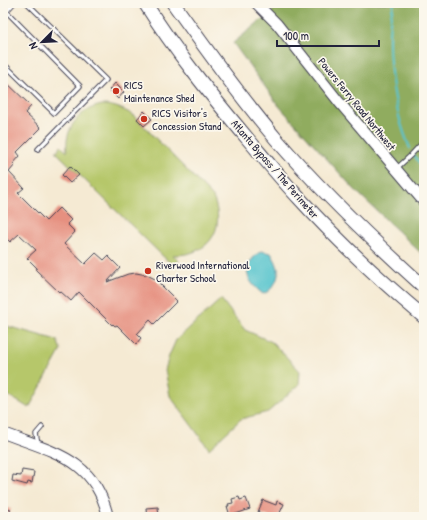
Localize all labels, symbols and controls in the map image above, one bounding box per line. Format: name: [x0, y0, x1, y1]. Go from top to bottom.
north arrow: [22, 22, 62, 62]
scale bar: [277, 22, 379, 48]
text: 100 m: [283, 27, 309, 44]
text: N: [25, 40, 40, 52]
street label: Powers Ferry Road Northwest: [315, 55, 399, 153]
place label: RICS Maintenance Shed: [124, 78, 195, 105]
marker: RICS Maintenance Shed: [111, 86, 121, 96]
place label: RICS Visitor's Concession Stand: [152, 106, 222, 133]
marker: RICS Visitor's Concession Stand: [139, 114, 149, 124]
street label: Atlanta Bypass / The Perimeter: [228, 117, 322, 222]
place label: Riverwood International Charter School: [156, 258, 249, 285]
marker: Riverwood International Charter School: [143, 266, 153, 276]

